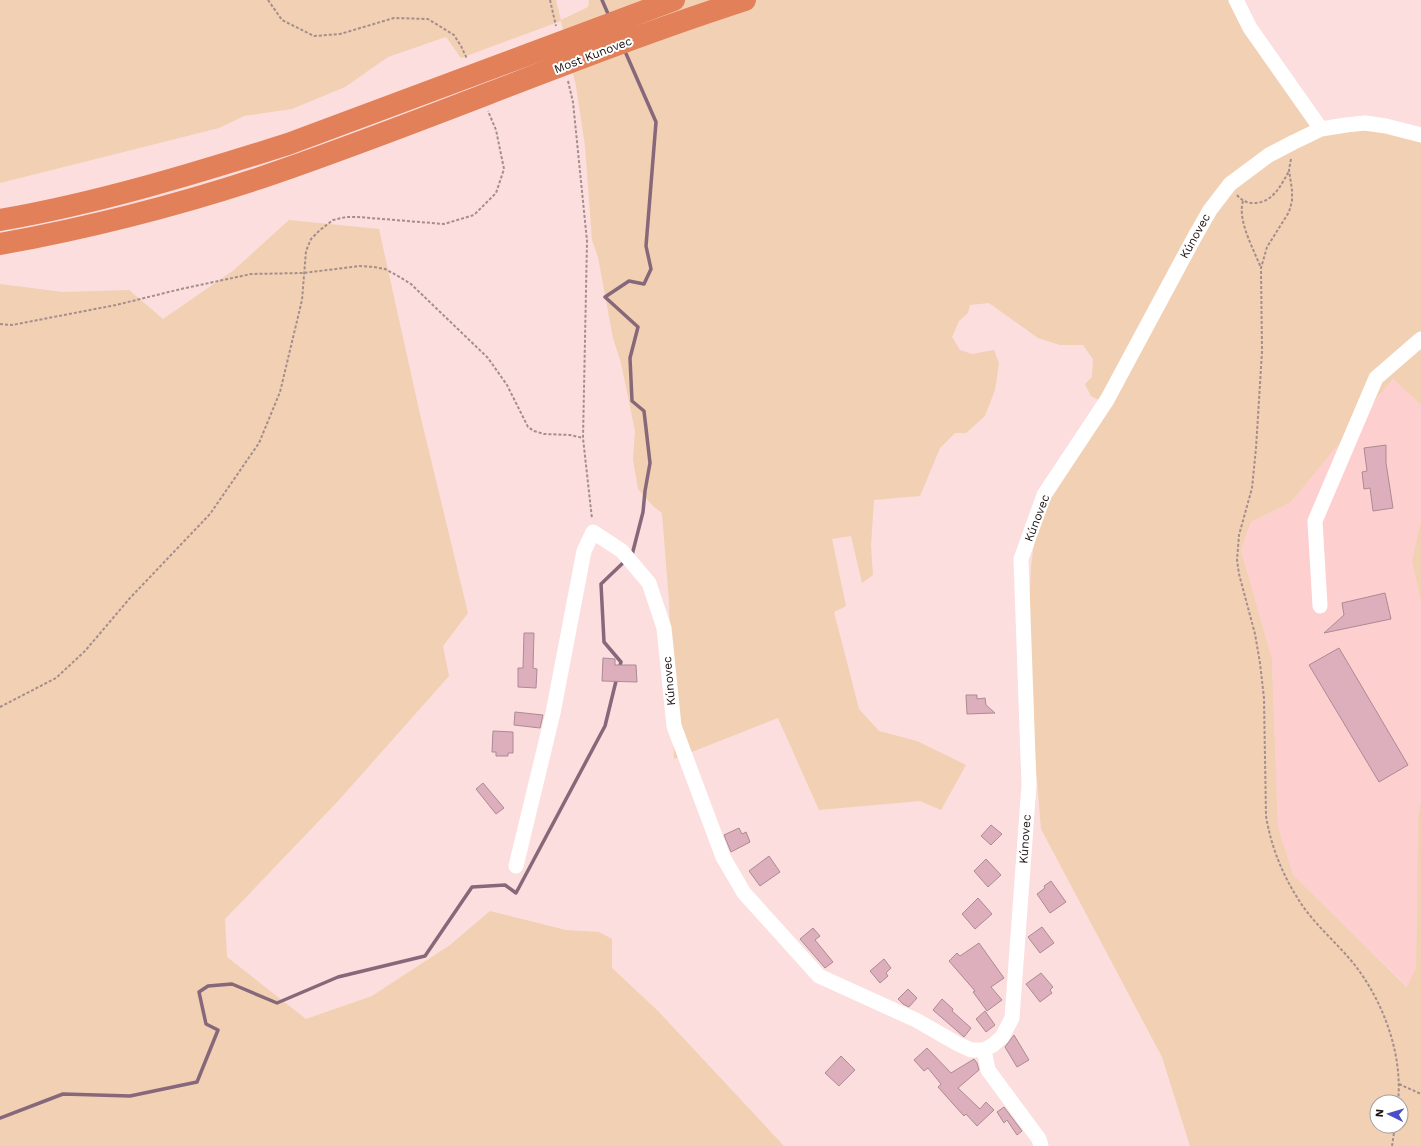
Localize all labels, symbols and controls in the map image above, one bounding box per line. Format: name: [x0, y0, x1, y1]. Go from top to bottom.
street label: Most Kunovec: [552, 34, 634, 76]
street label: Kúnovec: [1177, 211, 1213, 261]
street label: Kúnovec: [1022, 492, 1053, 544]
street label: Kúnovec: [660, 655, 678, 706]
street label: Kúnovec: [1016, 814, 1034, 864]
north arrow: [1369, 1094, 1409, 1134]
text: N: [1373, 1109, 1386, 1118]

